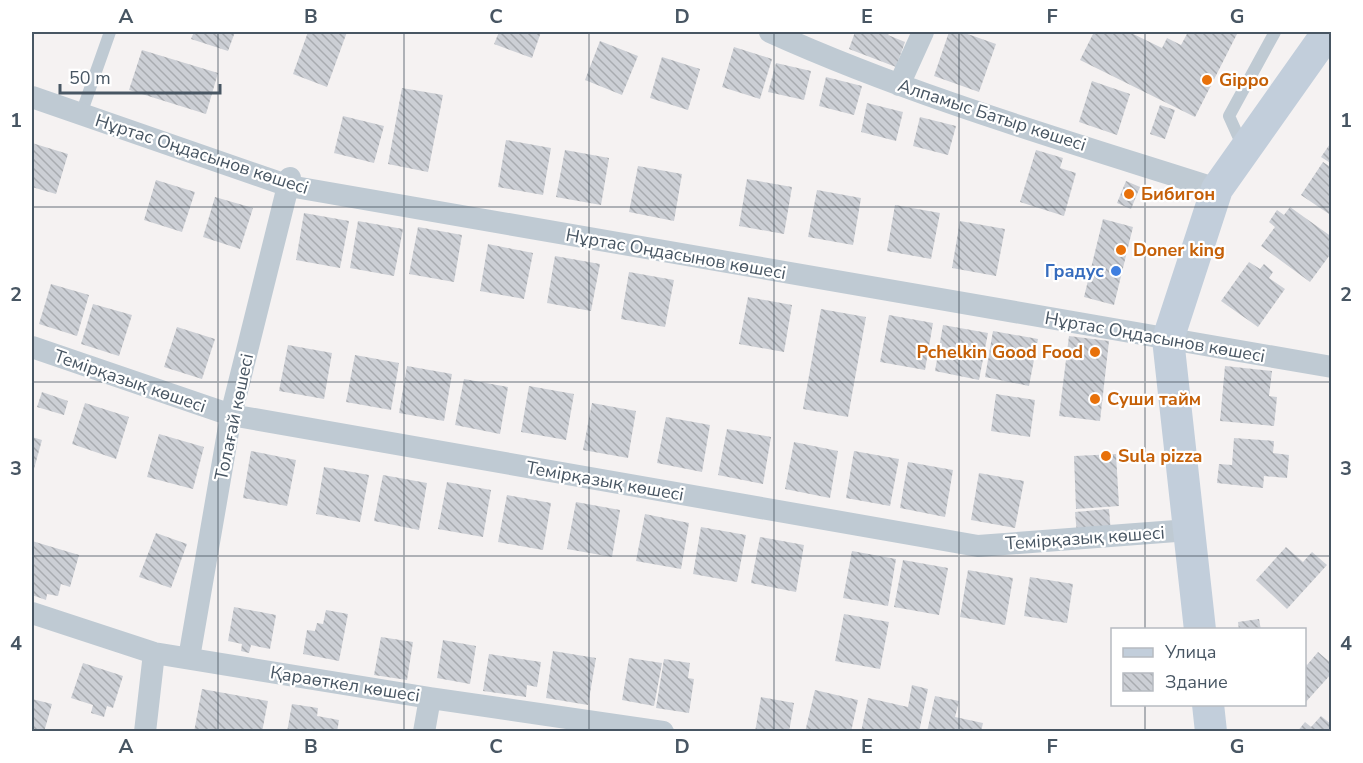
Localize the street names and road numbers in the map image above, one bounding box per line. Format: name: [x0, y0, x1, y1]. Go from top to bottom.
street label: Алпамыс Батыр көшесі: [895, 73, 1089, 157]
street label: Нұртас Оңдасынов көшесі: [92, 108, 312, 200]
street label: Нұртас Оңдасынов көшесі: [564, 223, 788, 285]
street label: Нұртас Оңдасынов көшесі: [1043, 306, 1267, 368]
street label: Темірқазық көшесі: [51, 344, 209, 418]
street label: Толағай көшесі: [209, 351, 259, 483]
street label: Темірқазық көшесі: [524, 455, 686, 507]
street label: Темірқазық көшесі: [1005, 520, 1165, 556]
street label: Қараөткел көшесі: [268, 660, 422, 708]

